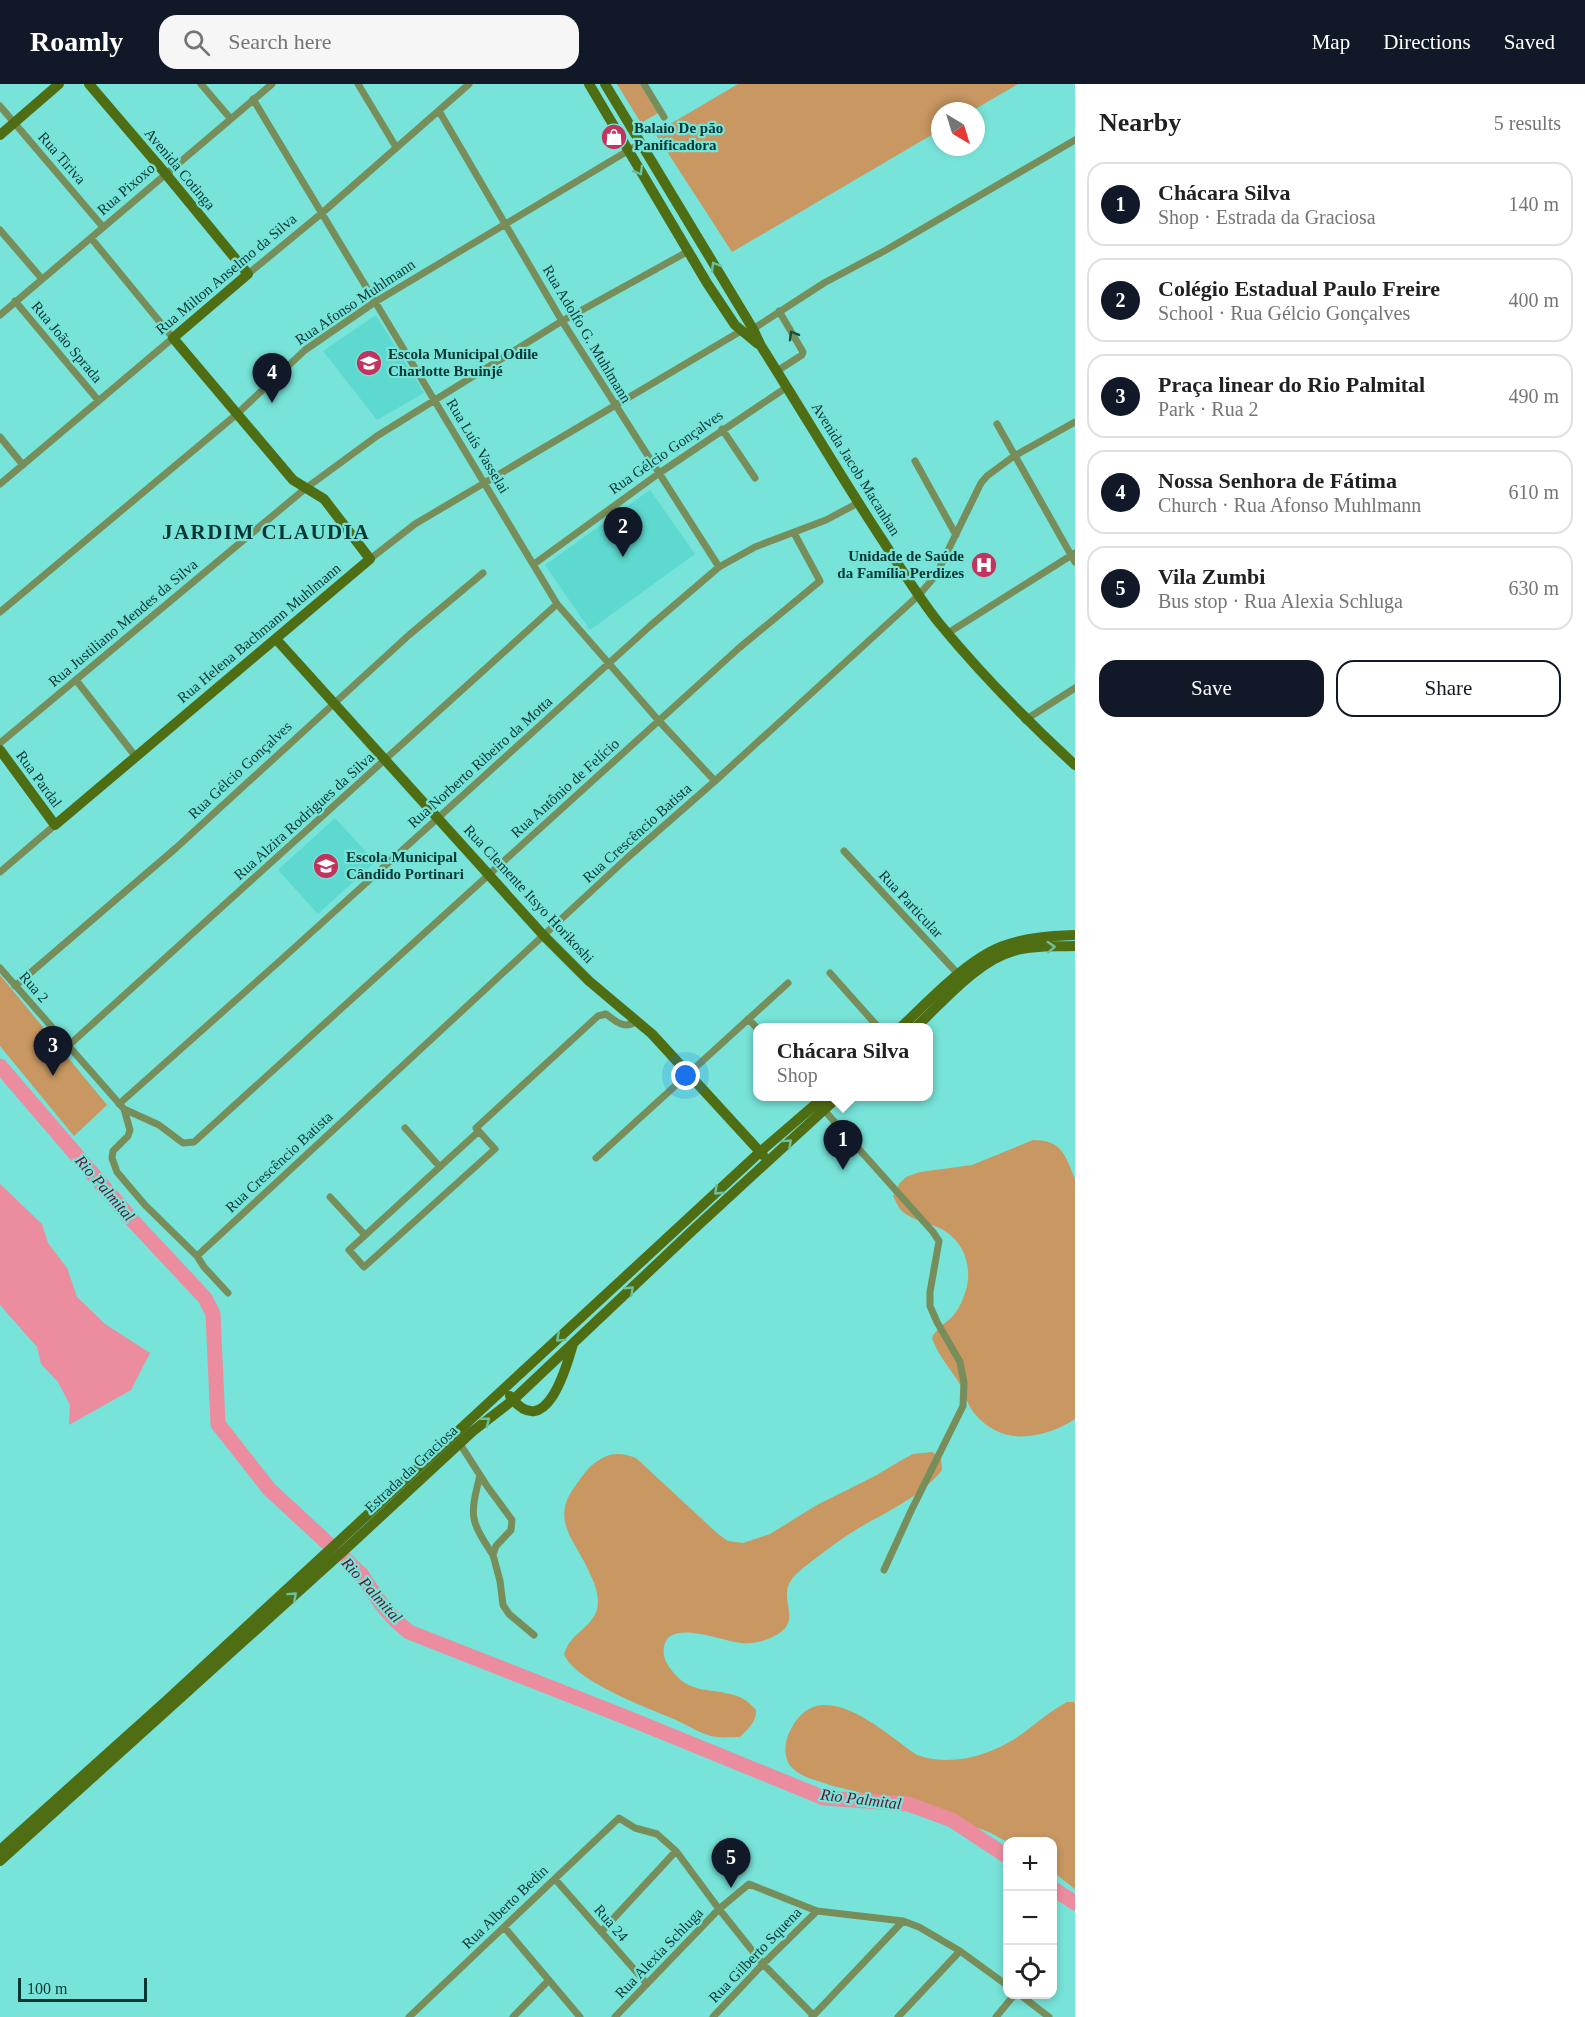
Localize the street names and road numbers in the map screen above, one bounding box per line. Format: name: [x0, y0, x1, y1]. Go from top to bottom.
street label: Avenida Cotinga: [141, 125, 219, 213]
street label: Rua Tiriva: [35, 129, 89, 188]
street label: Rua Pixoxo: [94, 160, 158, 218]
street label: Rua Milton Anselmo da Silva: [153, 210, 300, 337]
street label: Rua Afonso Muhlmann: [292, 256, 418, 348]
street label: Rua Adolfo G. Muhlmann: [540, 262, 635, 406]
street label: Rua João Sprada: [28, 298, 106, 386]
street label: Rua Luís Vasselai: [444, 396, 512, 496]
street label: Avenida Jacob Macanhan: [808, 400, 904, 539]
street label: Rua Gélcio Gonçalves: [606, 407, 726, 497]
street label: Rua Justiliano Mendes da Silva: [45, 556, 201, 690]
street label: Rua Helena Bachmann Muhlmann: [174, 560, 344, 706]
street label: Rua Norberto Ribeiro da Motta: [405, 693, 556, 831]
street label: Rua Gélcio Gonçalves: [185, 718, 295, 822]
street label: Rua Antônio de Felício: [508, 735, 622, 841]
street label: Rua Pardal: [13, 748, 65, 810]
street label: Rua Alzira Rodrigues da Silva: [231, 749, 377, 883]
street label: Rua Crescêncio Batista: [580, 780, 695, 886]
street label: Rua Clemente Itsyo Horikoshi: [461, 822, 597, 966]
street label: Rua Particular: [876, 867, 946, 941]
street label: Rua 2: [16, 968, 52, 1006]
street label: Rua Crescêncio Batista: [222, 1108, 336, 1216]
street label: Estrada da Graciosa: [362, 1422, 461, 1516]
street label: Rua Alberto Bedin: [459, 1862, 551, 1952]
street label: Rua 24: [591, 1902, 631, 1945]
street label: Rua Alexia Schluga: [612, 1904, 706, 2001]
street label: Rua Gilberto Squena: [706, 1904, 805, 2006]

